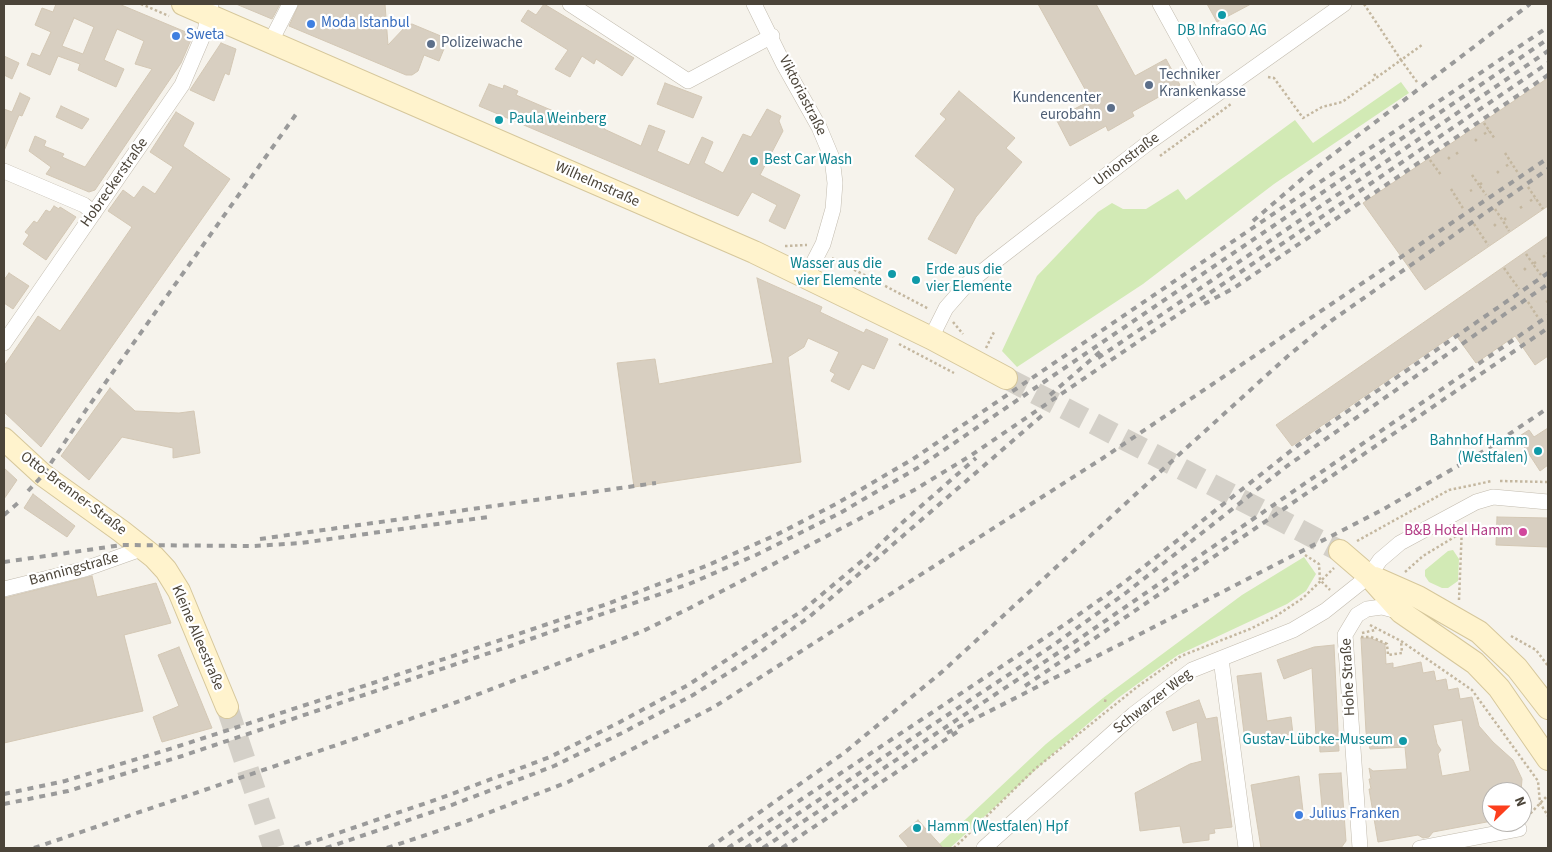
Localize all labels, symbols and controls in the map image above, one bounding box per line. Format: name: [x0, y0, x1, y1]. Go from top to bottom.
marker: DB InfraGO AG: [1216, 9, 1228, 21]
place label: Moda Istanbul: [321, 15, 410, 33]
marker: Moda Istanbul: [305, 18, 317, 30]
place label: DB InfraGO AG: [1177, 23, 1267, 41]
place label: Sweta: [186, 27, 224, 45]
marker: Sweta: [170, 30, 182, 42]
place label: Polizeiwache: [441, 35, 523, 53]
marker: Polizeiwache: [425, 38, 437, 50]
street label: Viktoriastraße: [774, 53, 830, 139]
place label: Techniker Krankenkasse: [1159, 67, 1246, 102]
marker: Techniker Krankenkasse: [1143, 79, 1155, 91]
place label: Kundencenter eurobahn: [1013, 90, 1101, 125]
marker: Kundencenter eurobahn: [1105, 102, 1117, 114]
place label: Paula Weinberg: [509, 111, 606, 129]
marker: Paula Weinberg: [493, 114, 505, 126]
street label: Unionstraße: [1091, 130, 1163, 190]
street label: Hobreckerstraße: [78, 135, 152, 231]
place label: Best Car Wash: [764, 152, 852, 170]
marker: Best Car Wash: [748, 155, 760, 167]
street label: Wilhelmstraße: [552, 158, 642, 212]
place label: Wasser aus die vier Elemente: [790, 256, 882, 291]
place label: Erde aus die vier Elemente: [926, 262, 1012, 297]
marker: Wasser aus die vier Elemente: [886, 268, 898, 280]
marker: Erde aus die vier Elemente: [910, 274, 922, 286]
place label: Bahnhof Hamm (Westfalen): [1429, 433, 1528, 468]
marker: Bahnhof Hamm (Westfalen): [1532, 445, 1544, 457]
street label: Otto-Brenner-Straße: [16, 448, 130, 540]
place label: B&B Hotel Hamm: [1404, 523, 1513, 541]
marker: B&B Hotel Hamm: [1517, 526, 1529, 538]
street label: Banningstraße: [27, 549, 121, 591]
street label: Kleine Alleestraße: [167, 583, 227, 693]
street label: Hohe Straße: [1338, 638, 1360, 716]
street label: Schwarzer Weg: [1110, 666, 1196, 738]
place label: Gustav-Lübcke-Museum: [1243, 732, 1393, 750]
marker: Gustav-Lübcke-Museum: [1397, 735, 1409, 747]
north arrow: [1482, 782, 1532, 832]
text: N: [1509, 794, 1531, 810]
place label: Julius Franken: [1309, 806, 1400, 824]
marker: Julius Franken: [1293, 809, 1305, 821]
place label: Hamm (Westfalen) Hpf: [927, 819, 1068, 837]
marker: Hamm (Westfalen) Hpf: [911, 822, 923, 834]

